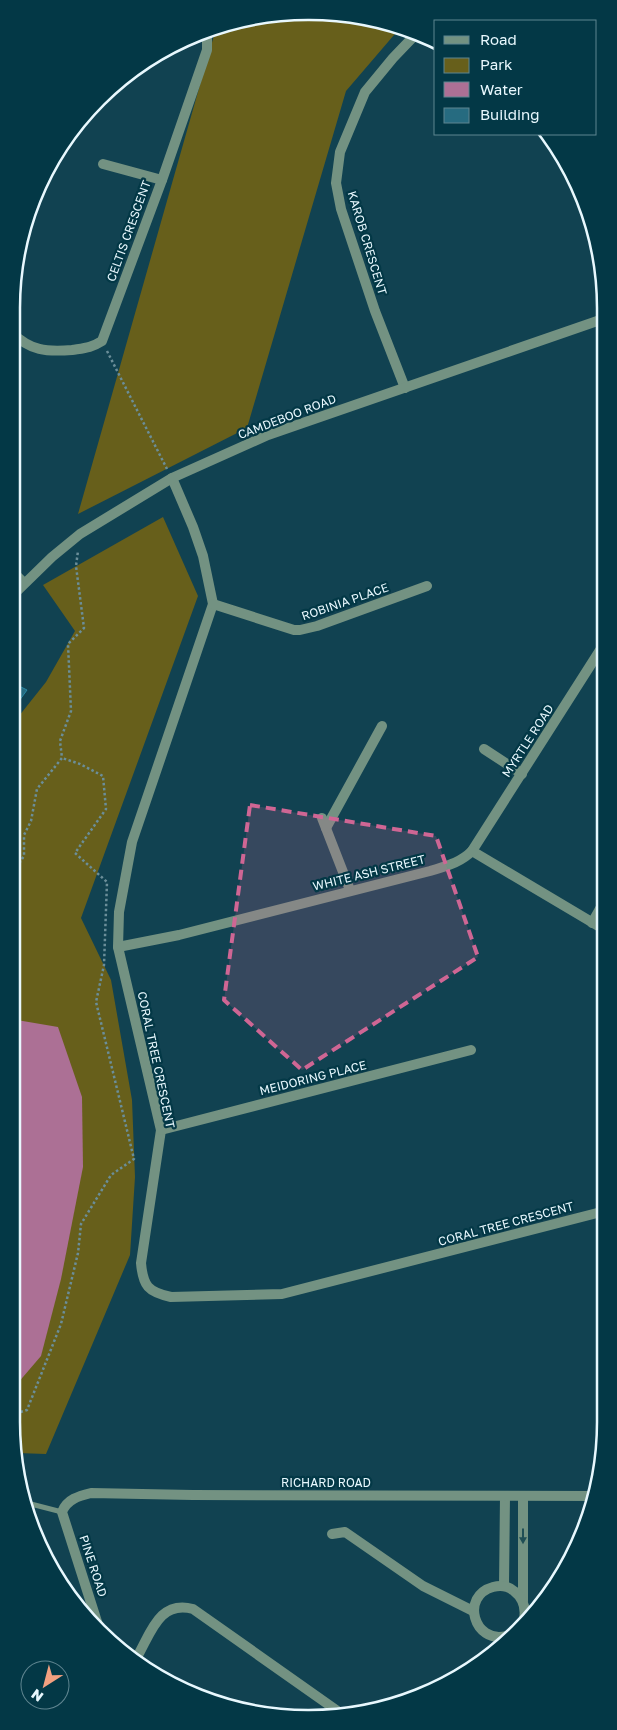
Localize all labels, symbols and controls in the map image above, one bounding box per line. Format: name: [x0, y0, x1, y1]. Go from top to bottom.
legend: [434, 20, 597, 135]
text: Road: [480, 30, 517, 48]
text: Park: [480, 55, 513, 73]
text: Water: [480, 80, 523, 98]
text: Building: [480, 105, 540, 123]
street label: CELTIS CRESCENT: [103, 178, 154, 283]
street label: KAROB CRESCENT: [345, 189, 391, 297]
street label: CAMDEBOO ROAD: [236, 391, 338, 442]
street label: ROBINIA PLACE: [299, 580, 390, 623]
street label: MYRTLE ROAD: [498, 701, 557, 780]
street label: WHITE ASH STREET: [311, 851, 427, 894]
street label: CORAL TREE CRESCENT: [135, 990, 178, 1130]
street label: MEIDORING PLACE: [258, 1057, 368, 1098]
street label: CORAL TREE CRESCENT: [436, 1198, 576, 1249]
street label: RICHARD ROAD: [281, 1475, 371, 1490]
one-way arrow: [519, 1528, 527, 1544]
street label: PINE ROAD: [76, 1533, 111, 1599]
north arrow: [20, 1660, 70, 1710]
text: N: [28, 1686, 46, 1706]

